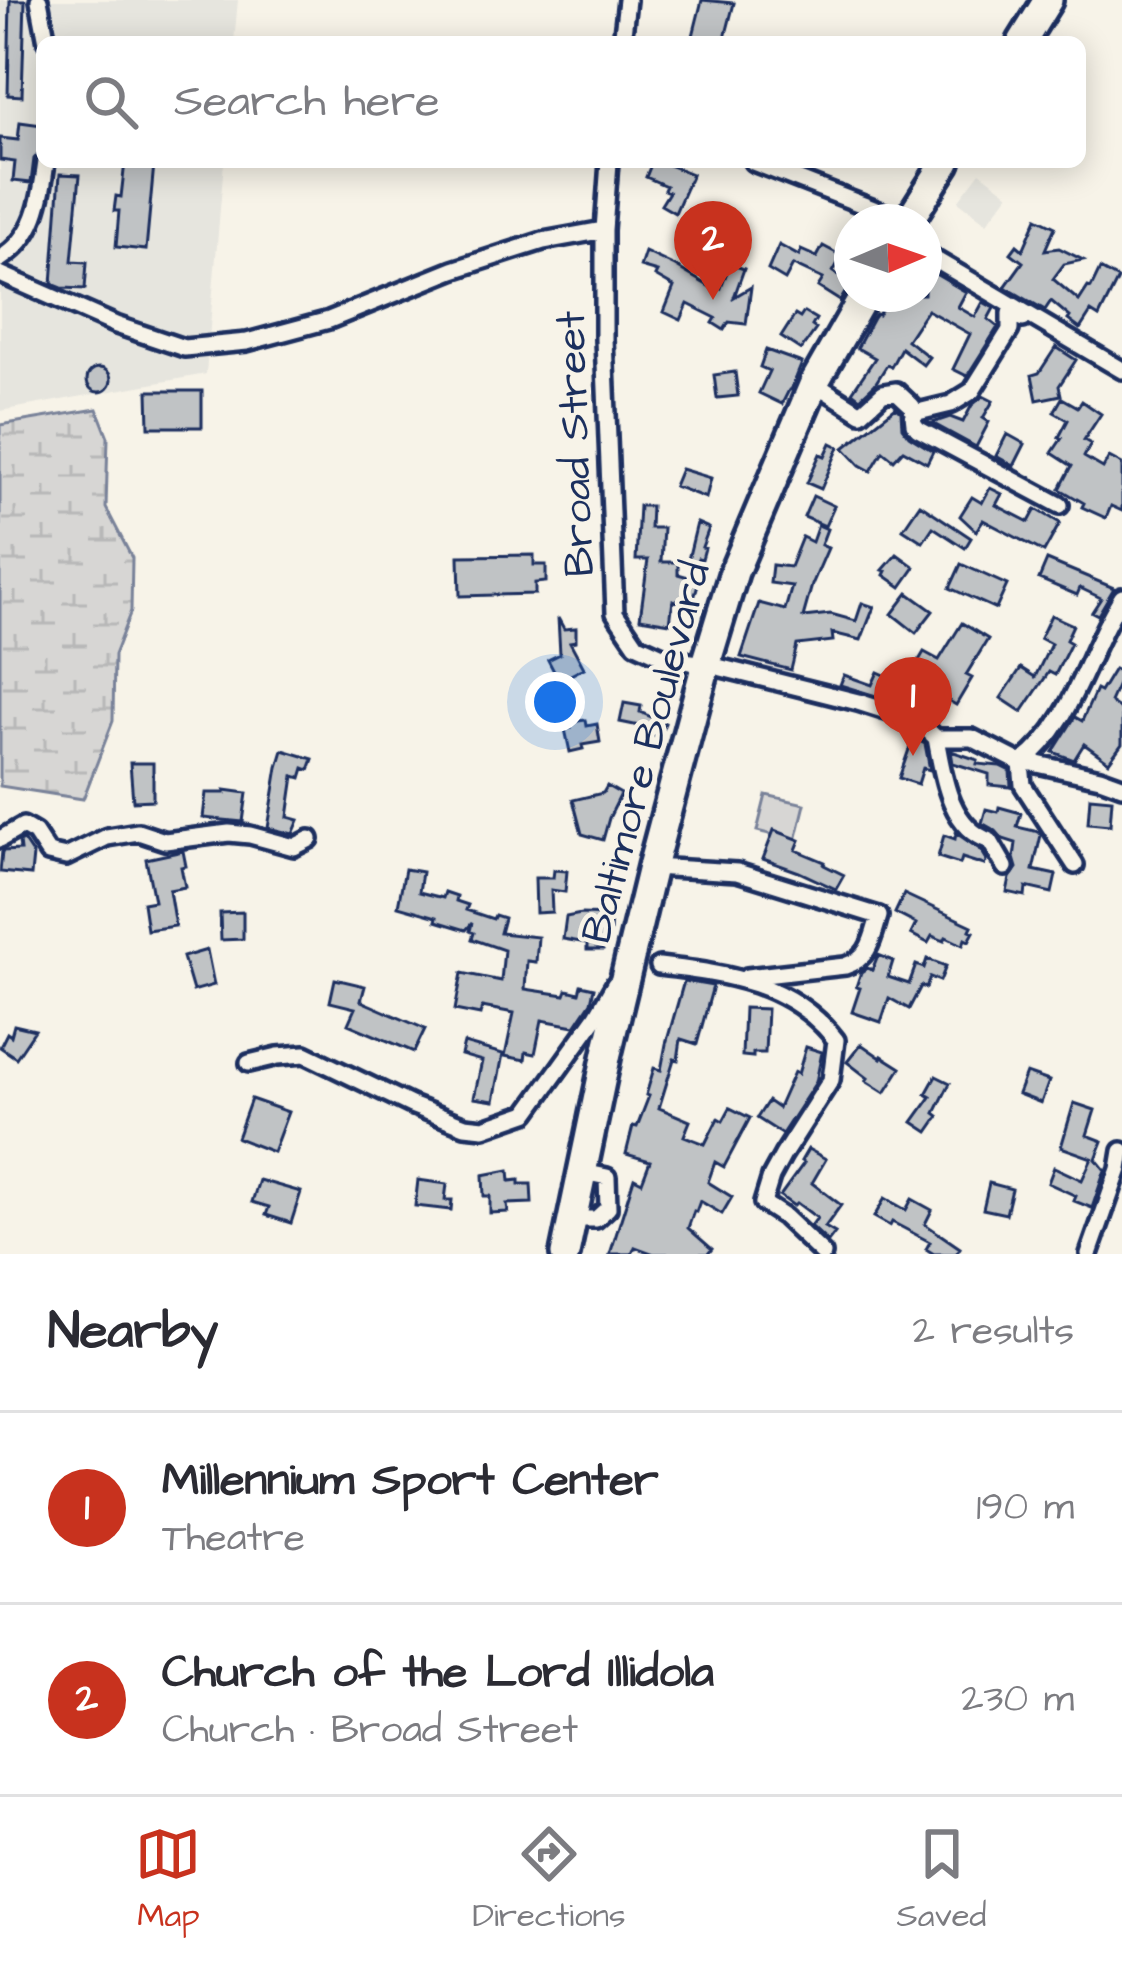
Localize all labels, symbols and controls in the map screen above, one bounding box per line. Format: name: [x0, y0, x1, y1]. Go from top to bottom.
search box: [36, 36, 1086, 168]
icon: search: [78, 69, 144, 135]
text: Search here: [174, 71, 440, 133]
pin: 2: [674, 201, 752, 300]
north arrow: [834, 204, 942, 312]
street label: Broad Street: [542, 310, 610, 578]
street label: Baltimore Boulevard: [568, 556, 726, 950]
pin: 1: [874, 657, 952, 756]
your location: [525, 672, 585, 732]
text: Nearby: [48, 1297, 218, 1368]
text: 2 results: [913, 1305, 1074, 1359]
text: Millennium Sport Center: [162, 1450, 659, 1512]
text: 1: [85, 1481, 90, 1535]
text: 190 m: [976, 1481, 1074, 1535]
text: Theatre: [162, 1512, 305, 1566]
text: Church of the Lord Illidola: [162, 1642, 714, 1704]
text: 2: [76, 1673, 98, 1727]
text: 230 m: [961, 1673, 1074, 1727]
text: Church · Broad Street: [162, 1704, 578, 1758]
tab: Map: [135, 1821, 201, 1939]
tab: Directions: [472, 1821, 626, 1939]
tab: Saved: [897, 1821, 987, 1939]

